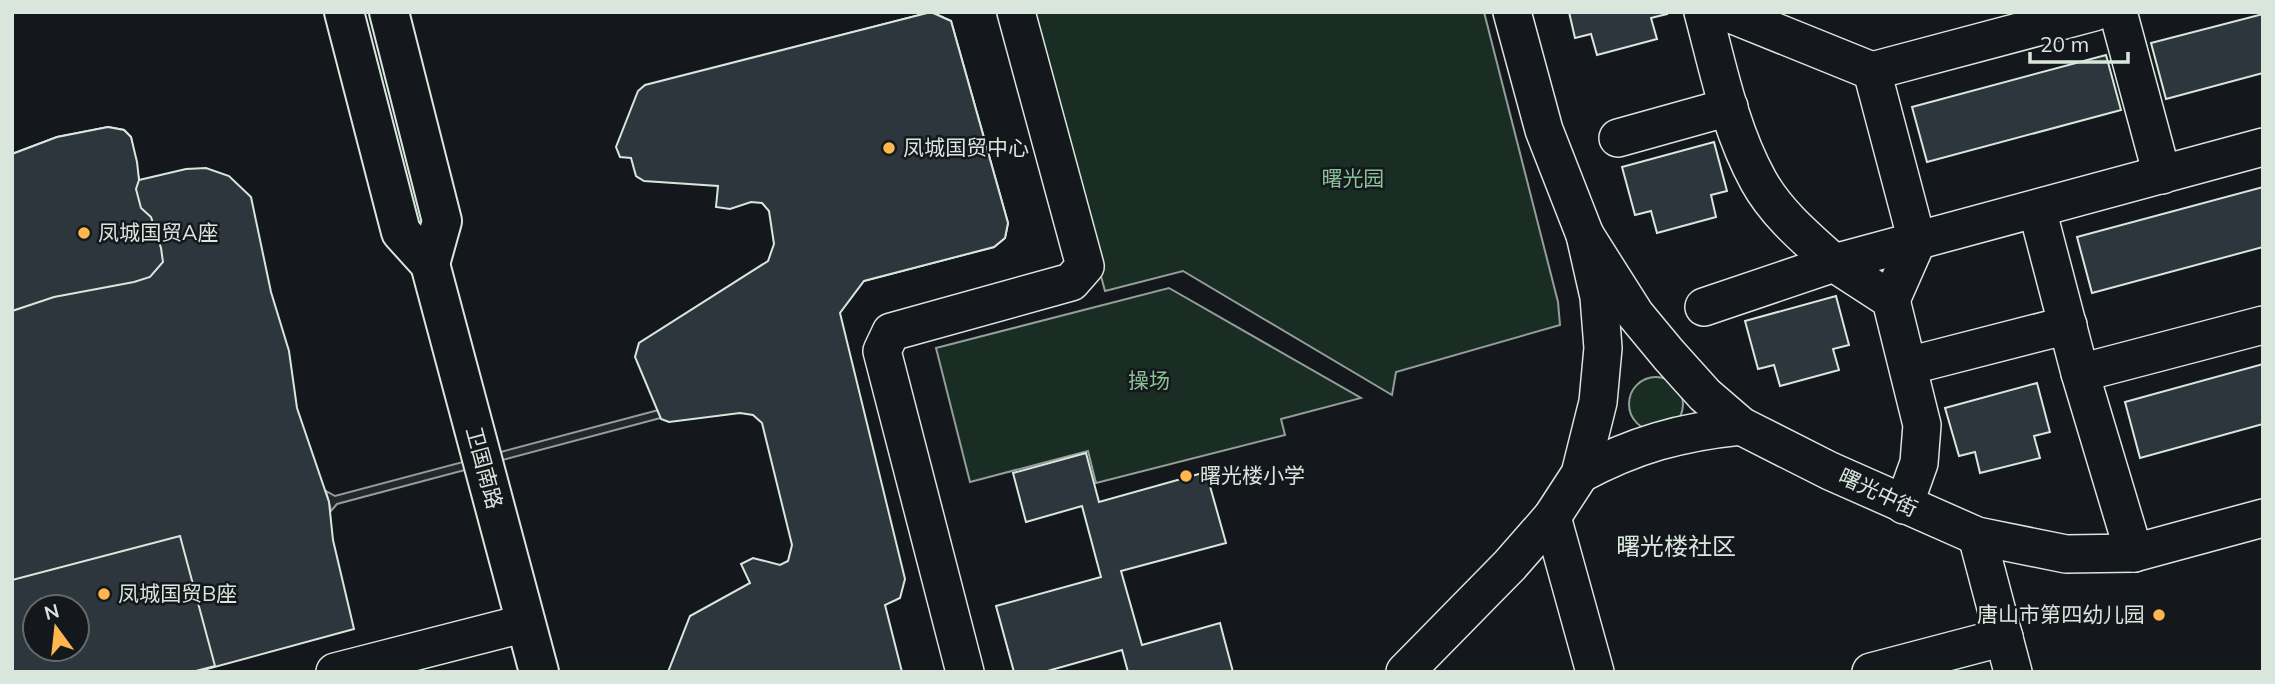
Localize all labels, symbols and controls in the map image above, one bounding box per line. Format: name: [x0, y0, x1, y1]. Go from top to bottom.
scale bar: [2030, 21, 2128, 65]
text: 20 m: [2040, 31, 2089, 57]
place label: 凤城国贸中心: [903, 134, 1029, 160]
marker: 凤城国贸中心: [881, 140, 897, 156]
park label: 曙光园: [1322, 165, 1385, 191]
place label: 凤城国贸A座: [98, 219, 218, 245]
marker: 凤城国贸A座: [76, 225, 92, 241]
park label: 操场: [1128, 367, 1170, 393]
street label: 卫国南路: [462, 424, 508, 512]
place label: 曙光楼小学: [1200, 462, 1305, 488]
street label: 曙光中街: [1835, 463, 1922, 522]
marker: 曙光楼小学: [1178, 468, 1194, 484]
district label: 曙光楼社区: [1616, 531, 1736, 561]
place label: 凤城国贸B座: [118, 580, 237, 606]
marker: 凤城国贸B座: [96, 586, 112, 602]
north arrow: [21, 593, 91, 663]
text: N: [42, 598, 62, 625]
place label: 唐山市第四幼儿园: [1977, 601, 2145, 627]
marker: 唐山市第四幼儿园: [2151, 607, 2167, 623]

